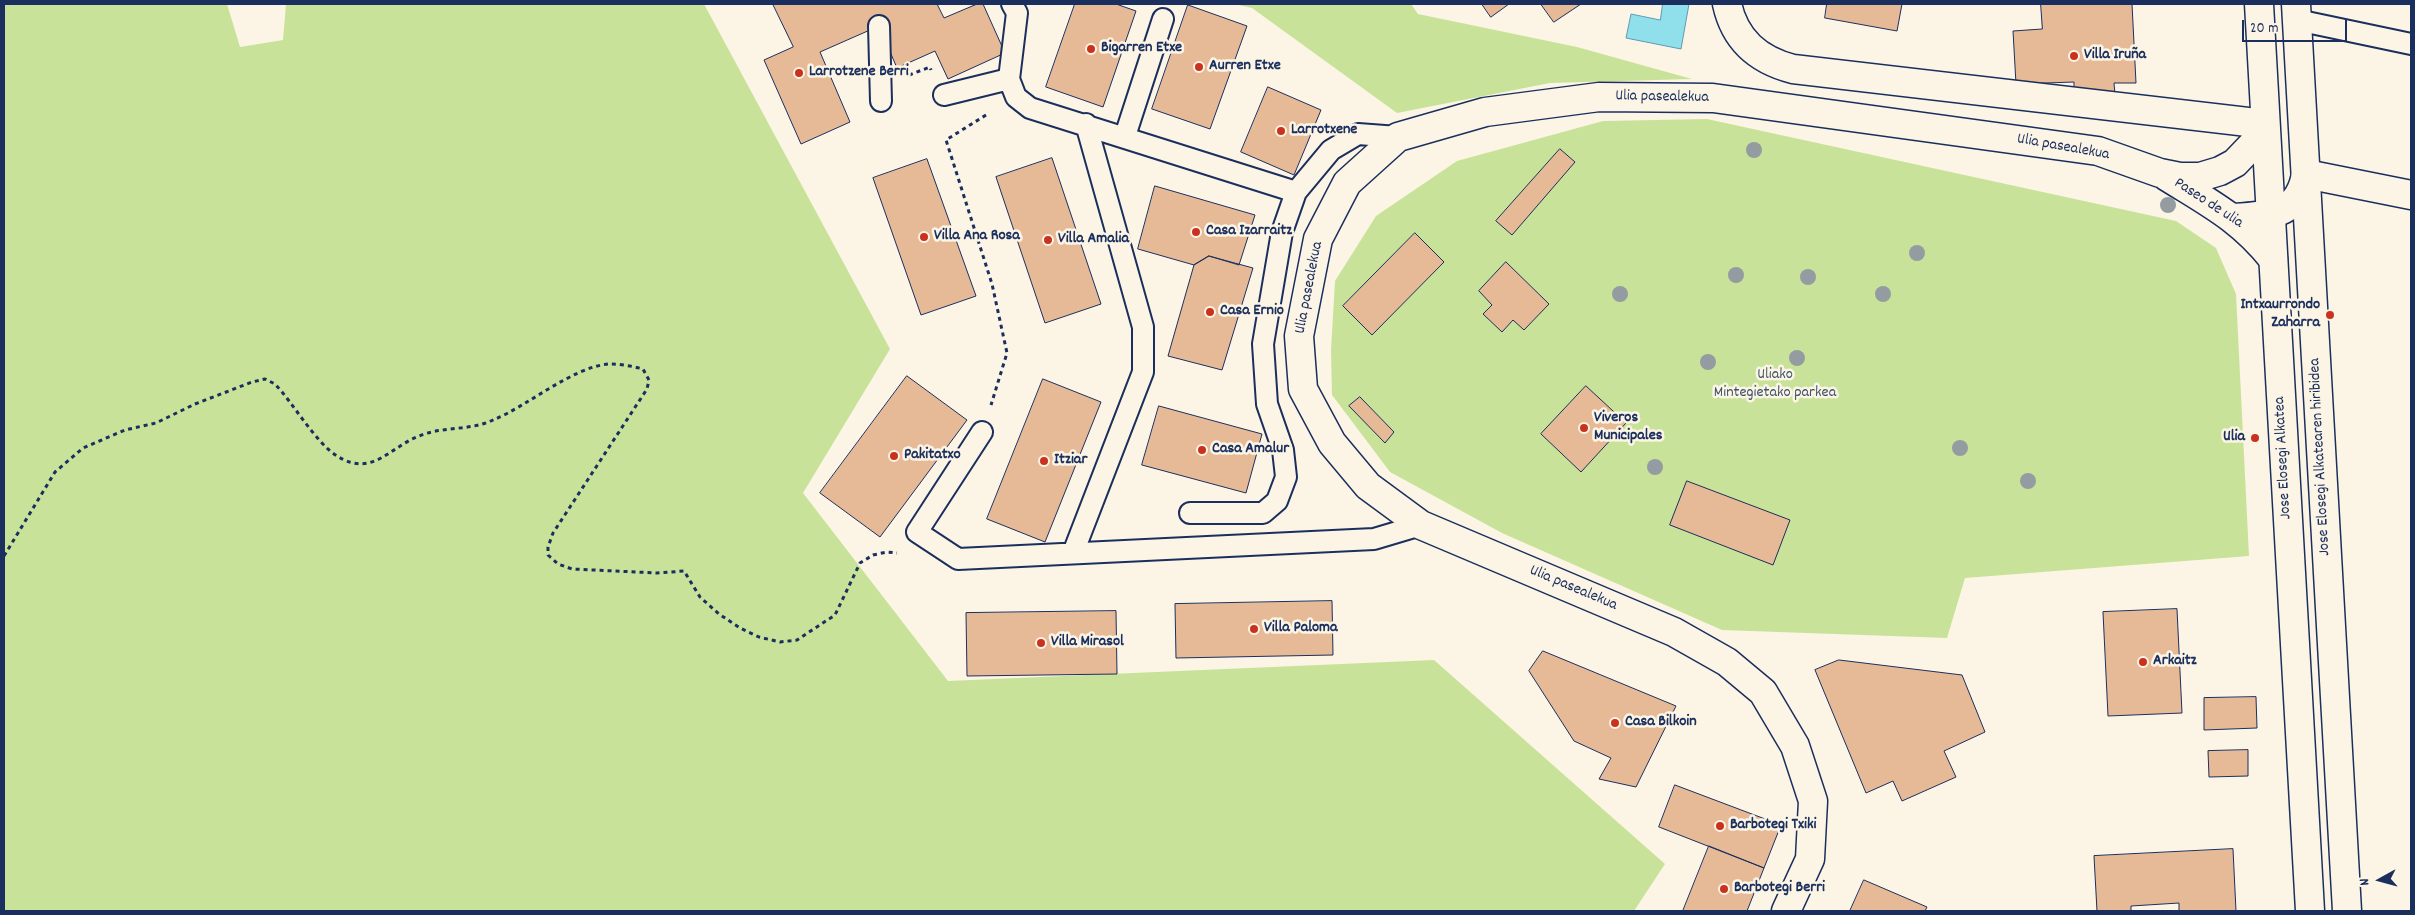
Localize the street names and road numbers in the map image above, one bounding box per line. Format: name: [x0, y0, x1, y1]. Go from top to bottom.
street label: Ulia pasealekua: [1615, 88, 1709, 108]
street label: Ulia pasealekua: [2015, 130, 2111, 166]
street label: Paseo de ulia: [2170, 175, 2246, 233]
street label: Ulia pasealekua: [1292, 240, 1328, 336]
street label: Jose Elosegi Alkatearen hiribidea: [2306, 358, 2336, 556]
street label: Jose Elosegi Alkatea: [2271, 396, 2297, 520]
street label: Ulia pasealekua: [1526, 562, 1620, 616]

